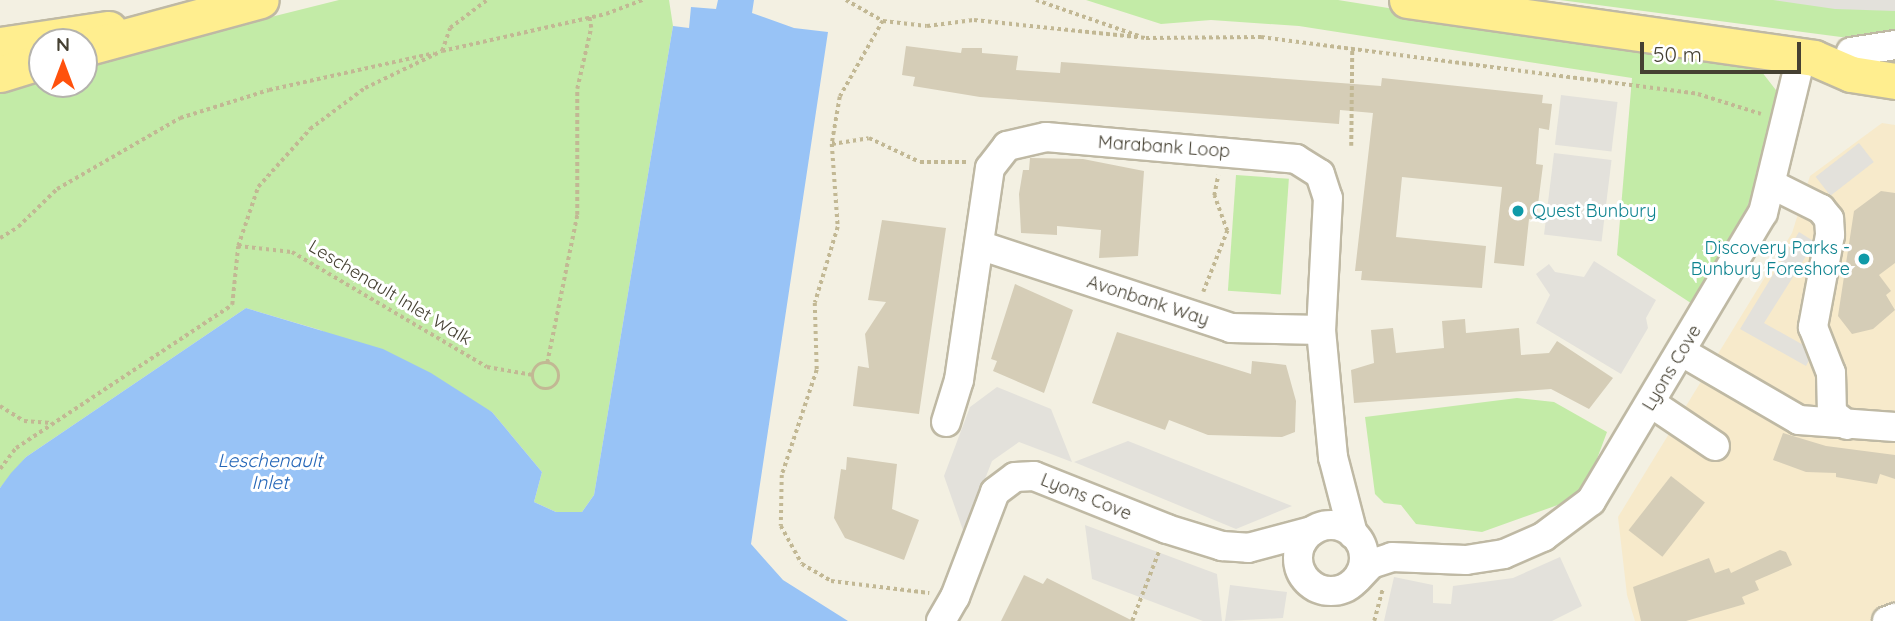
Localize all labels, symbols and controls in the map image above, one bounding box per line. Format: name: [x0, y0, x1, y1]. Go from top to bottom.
north arrow: [28, 28, 98, 98]
scale bar: [1643, 28, 1804, 72]
text: N: [56, 32, 70, 56]
text: 50 m: [1653, 41, 1702, 67]
street label: Marabank Loop: [1097, 132, 1231, 162]
place label: Quest Bunbury: [1532, 200, 1656, 222]
marker: Quest Bunbury: [1510, 203, 1526, 219]
street label: Leschenault Inlet Walk: [305, 236, 475, 350]
place label: Discovery Parks - Bunbury Foreshore: [1691, 238, 1850, 280]
marker: Discovery Parks - Bunbury Foreshore: [1856, 251, 1872, 267]
street label: Avonbank Way: [1084, 271, 1212, 331]
street label: Lyons Cove: [1638, 321, 1706, 415]
water label: Leschenault Inlet: [218, 450, 322, 494]
street label: Lyons Cove: [1037, 469, 1135, 525]

